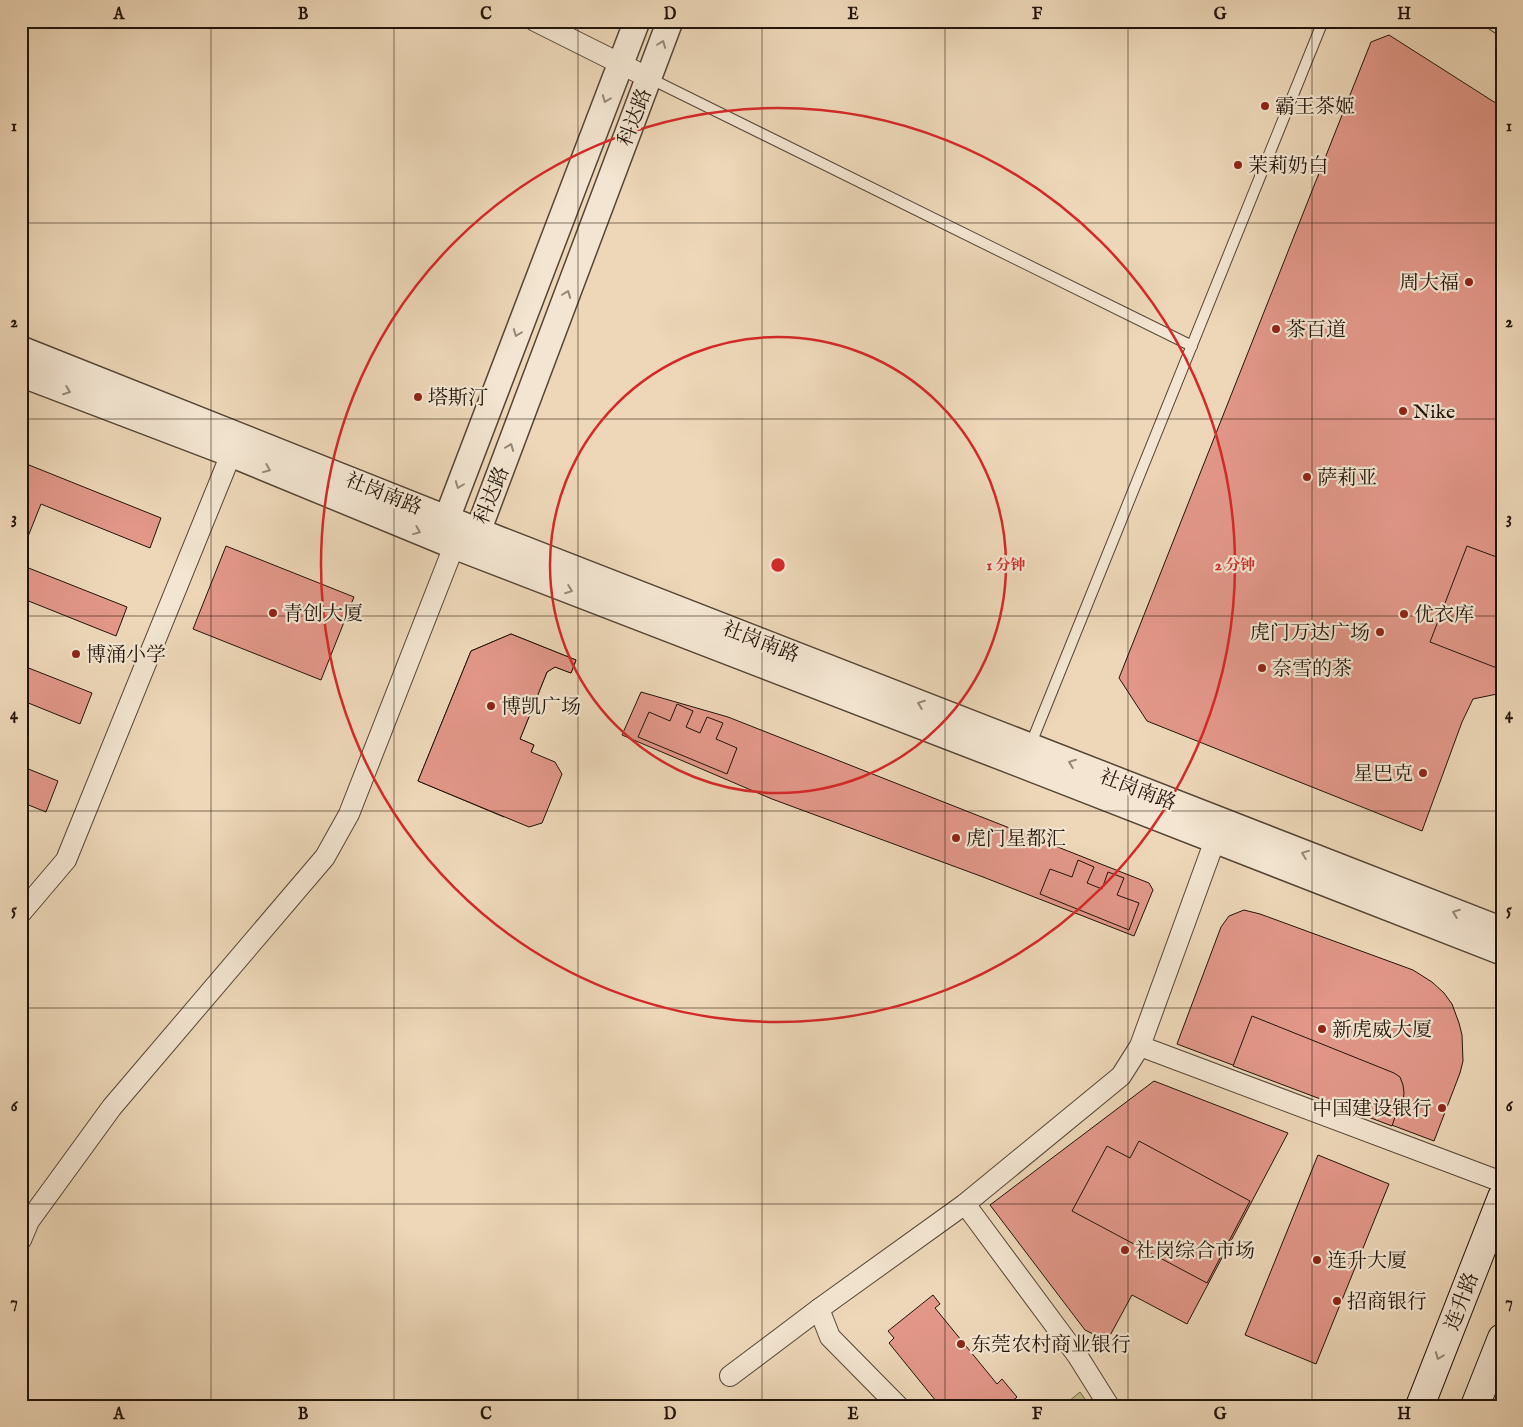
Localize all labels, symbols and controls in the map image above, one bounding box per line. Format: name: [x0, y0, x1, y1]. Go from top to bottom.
text: A: [113, 5, 126, 25]
text: B: [298, 5, 309, 25]
text: C: [480, 5, 492, 25]
text: D: [664, 5, 677, 25]
text: E: [847, 5, 859, 25]
text: F: [1032, 5, 1043, 25]
text: G: [1214, 5, 1227, 25]
text: H: [1397, 5, 1411, 25]
one-way arrow: [655, 40, 666, 49]
street label: 科达路: [613, 85, 658, 150]
one-way arrow: [602, 94, 612, 103]
place label: 霸王茶姬: [1275, 95, 1355, 120]
marker: 霸王茶姬: [1259, 100, 1271, 112]
text: 1: [11, 117, 17, 137]
text: 1: [1506, 117, 1512, 137]
place label: 茉莉奶白: [1248, 154, 1328, 179]
marker: 茉莉奶白: [1232, 159, 1244, 171]
place label: 周大福: [1399, 271, 1459, 296]
marker: 周大福: [1463, 276, 1475, 288]
one-way arrow: [561, 291, 571, 299]
text: 2: [10, 313, 18, 333]
text: 2: [1505, 313, 1513, 333]
place label: 茶百道: [1286, 318, 1346, 343]
marker: 茶百道: [1270, 323, 1282, 335]
one-way arrow: [513, 328, 523, 337]
one-way arrow: [62, 385, 71, 395]
place label: 塔斯汀: [428, 386, 488, 411]
marker: 塔斯汀: [412, 391, 424, 403]
place label: Nike: [1413, 400, 1455, 425]
marker: Nike: [1397, 405, 1409, 417]
one-way arrow: [504, 443, 514, 451]
one-way arrow: [262, 463, 271, 473]
street label: 科达路: [470, 463, 515, 528]
place label: 萨莉亚: [1317, 466, 1377, 491]
street label: 社岗南路: [342, 468, 425, 521]
marker: 萨莉亚: [1301, 471, 1313, 483]
one-way arrow: [455, 480, 465, 488]
text: 3: [11, 509, 17, 529]
text: 3: [1506, 509, 1512, 529]
one-way arrow: [412, 525, 421, 535]
centre of rings: [769, 556, 787, 574]
text: 1 分钟: [987, 556, 1025, 575]
text: 2 分钟: [1215, 556, 1255, 575]
one-way arrow: [564, 585, 572, 595]
place label: 青创大厦: [283, 602, 363, 627]
place label: 优衣库: [1414, 603, 1474, 628]
marker: 青创大厦: [267, 607, 279, 619]
marker: 优衣库: [1398, 608, 1410, 620]
street label: 社岗南路: [719, 616, 802, 668]
place label: 虎门万达广场: [1250, 621, 1370, 646]
marker: 虎门万达广场: [1374, 626, 1386, 638]
place label: 博涌小学: [86, 643, 166, 668]
marker: 博涌小学: [70, 648, 82, 660]
place label: 奈雪的茶: [1272, 657, 1352, 682]
marker: 奈雪的茶: [1256, 662, 1268, 674]
place label: 博凯广场: [501, 695, 581, 720]
one-way arrow: [917, 699, 926, 710]
marker: 博凯广场: [485, 700, 497, 712]
text: 4: [10, 705, 19, 725]
text: 4: [1505, 705, 1514, 725]
one-way arrow: [1068, 759, 1077, 769]
place label: 星巴克: [1353, 762, 1413, 787]
street label: 社岗南路: [1096, 764, 1179, 816]
marker: 星巴克: [1417, 767, 1429, 779]
place label: 虎门星都汇: [966, 827, 1066, 852]
marker: 虎门星都汇: [950, 832, 962, 844]
one-way arrow: [1301, 849, 1310, 860]
text: 5: [11, 901, 17, 921]
text: 5: [1506, 901, 1512, 921]
one-way arrow: [1452, 909, 1461, 919]
place label: 新虎威大厦: [1332, 1018, 1432, 1043]
marker: 新虎威大厦: [1316, 1023, 1328, 1035]
text: 6: [11, 1097, 19, 1117]
place label: 中国建设银行: [1312, 1097, 1432, 1122]
text: 6: [1506, 1097, 1514, 1117]
marker: 中国建设银行: [1436, 1102, 1448, 1114]
place label: 社岗综合市场: [1135, 1239, 1255, 1264]
marker: 社岗综合市场: [1119, 1244, 1131, 1256]
place label: 连升大厦: [1327, 1249, 1407, 1274]
marker: 连升大厦: [1311, 1254, 1323, 1266]
street label: 连升路: [1440, 1269, 1485, 1334]
place label: 招商银行: [1347, 1290, 1427, 1315]
text: 7: [10, 1293, 18, 1313]
text: 7: [1505, 1293, 1513, 1313]
marker: 招商银行: [1331, 1295, 1343, 1307]
place label: 东莞农村商业银行: [971, 1333, 1131, 1358]
marker: 东莞农村商业银行: [955, 1338, 967, 1350]
one-way arrow: [1435, 1351, 1445, 1360]
text: A: [113, 1405, 126, 1425]
text: B: [298, 1405, 309, 1425]
text: C: [480, 1405, 492, 1425]
text: D: [664, 1405, 677, 1425]
text: E: [847, 1405, 859, 1425]
text: F: [1032, 1405, 1043, 1425]
text: G: [1214, 1405, 1227, 1425]
text: H: [1397, 1405, 1411, 1425]

